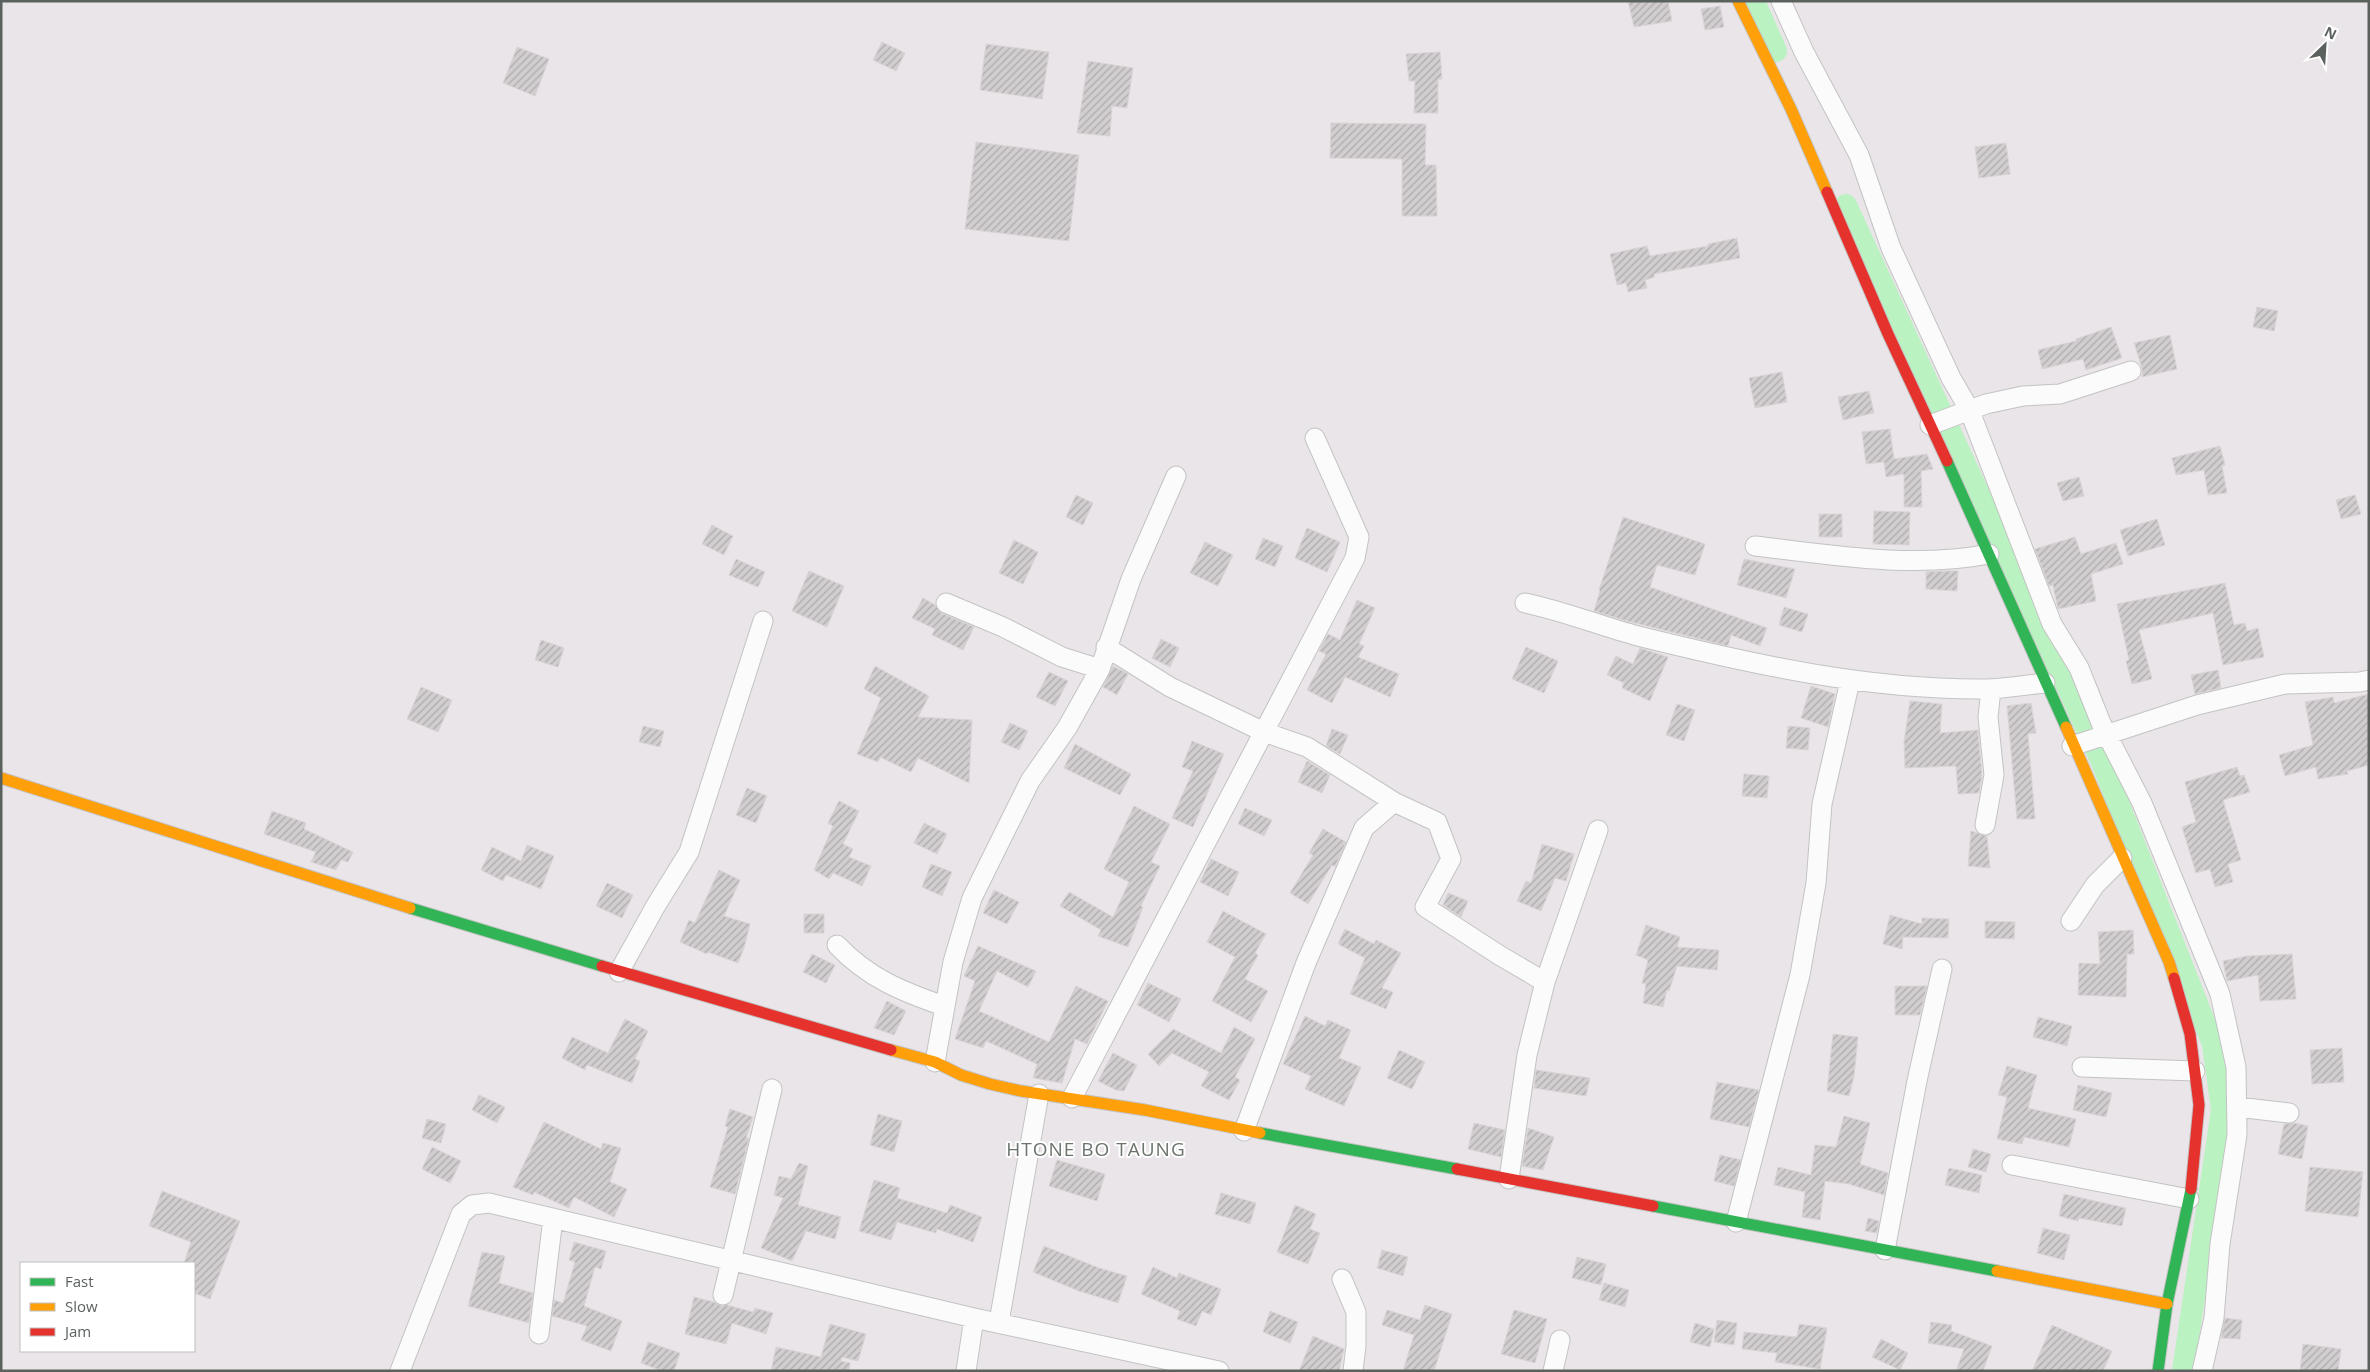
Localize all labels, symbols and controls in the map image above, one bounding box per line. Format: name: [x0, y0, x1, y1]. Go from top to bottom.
north arrow: [2300, 20, 2350, 70]
text: N: [2322, 22, 2340, 44]
district label: HTONE BO TAUNG: [1006, 1136, 1186, 1162]
legend: [20, 1262, 195, 1352]
text: Fast: [65, 1271, 94, 1291]
text: Slow: [65, 1296, 98, 1316]
text: Jam: [63, 1321, 91, 1341]

